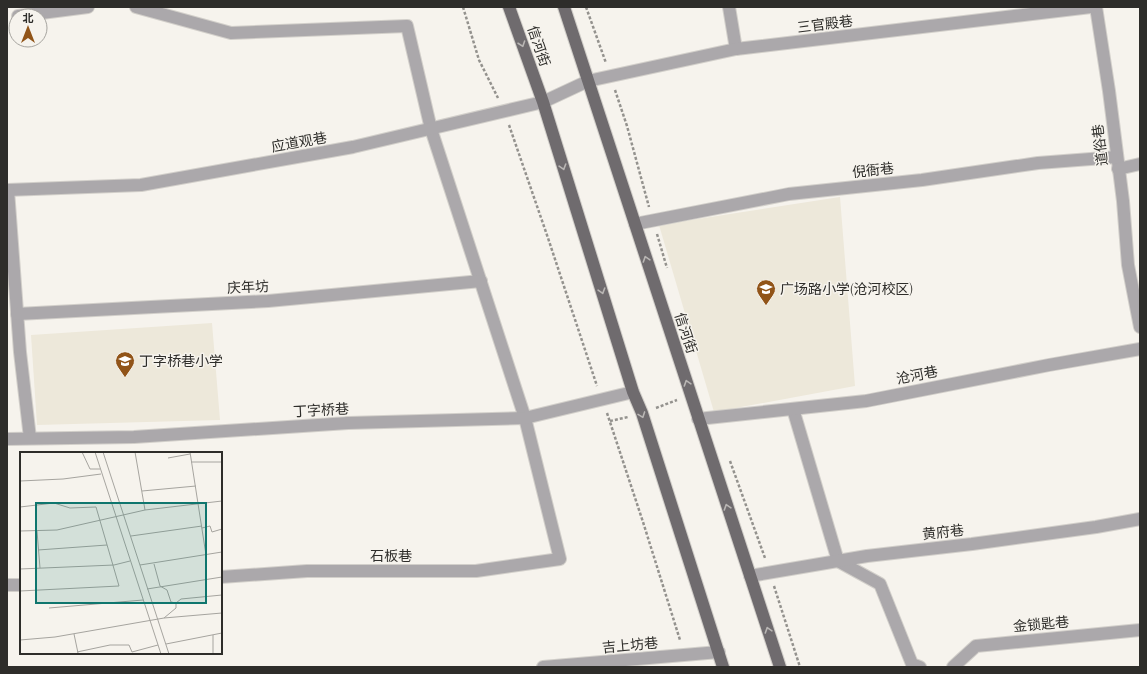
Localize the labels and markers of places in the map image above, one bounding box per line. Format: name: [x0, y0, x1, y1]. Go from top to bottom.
school or university icon: 广场路小学(沧河校区): [755, 278, 777, 306]
place label: 广场路小学(沧河校区): [780, 279, 913, 300]
school or university icon: 丁字桥巷小学: [114, 350, 136, 378]
place label: 丁字桥巷小学: [139, 351, 223, 372]

